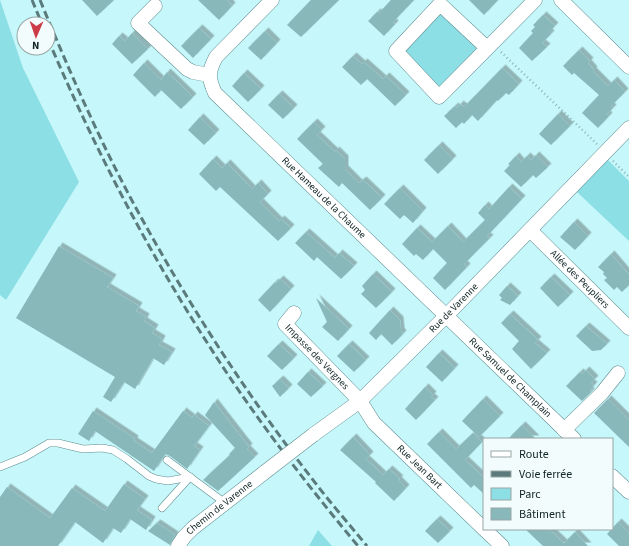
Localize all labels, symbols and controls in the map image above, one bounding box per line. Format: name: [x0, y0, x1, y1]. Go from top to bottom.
north arrow: [16, 16, 56, 56]
text: N: [32, 38, 40, 53]
street label: Rue Hameau de la Chaume: [278, 154, 369, 242]
street label: Allée des Peupliers: [547, 247, 612, 312]
street label: Rue de Varenne: [426, 280, 481, 336]
street label: Impasse des Vergnes: [282, 321, 352, 393]
street label: Rue Samuel de Champlain: [466, 334, 555, 421]
legend: [483, 438, 613, 530]
street label: Rue Jean Bart: [394, 442, 446, 492]
text: Route: [519, 446, 549, 463]
text: Voie ferrée: [519, 466, 572, 483]
street label: Chemin de Varenne: [183, 477, 256, 538]
text: Parc: [519, 486, 541, 503]
text: Bâtiment: [519, 506, 565, 523]

